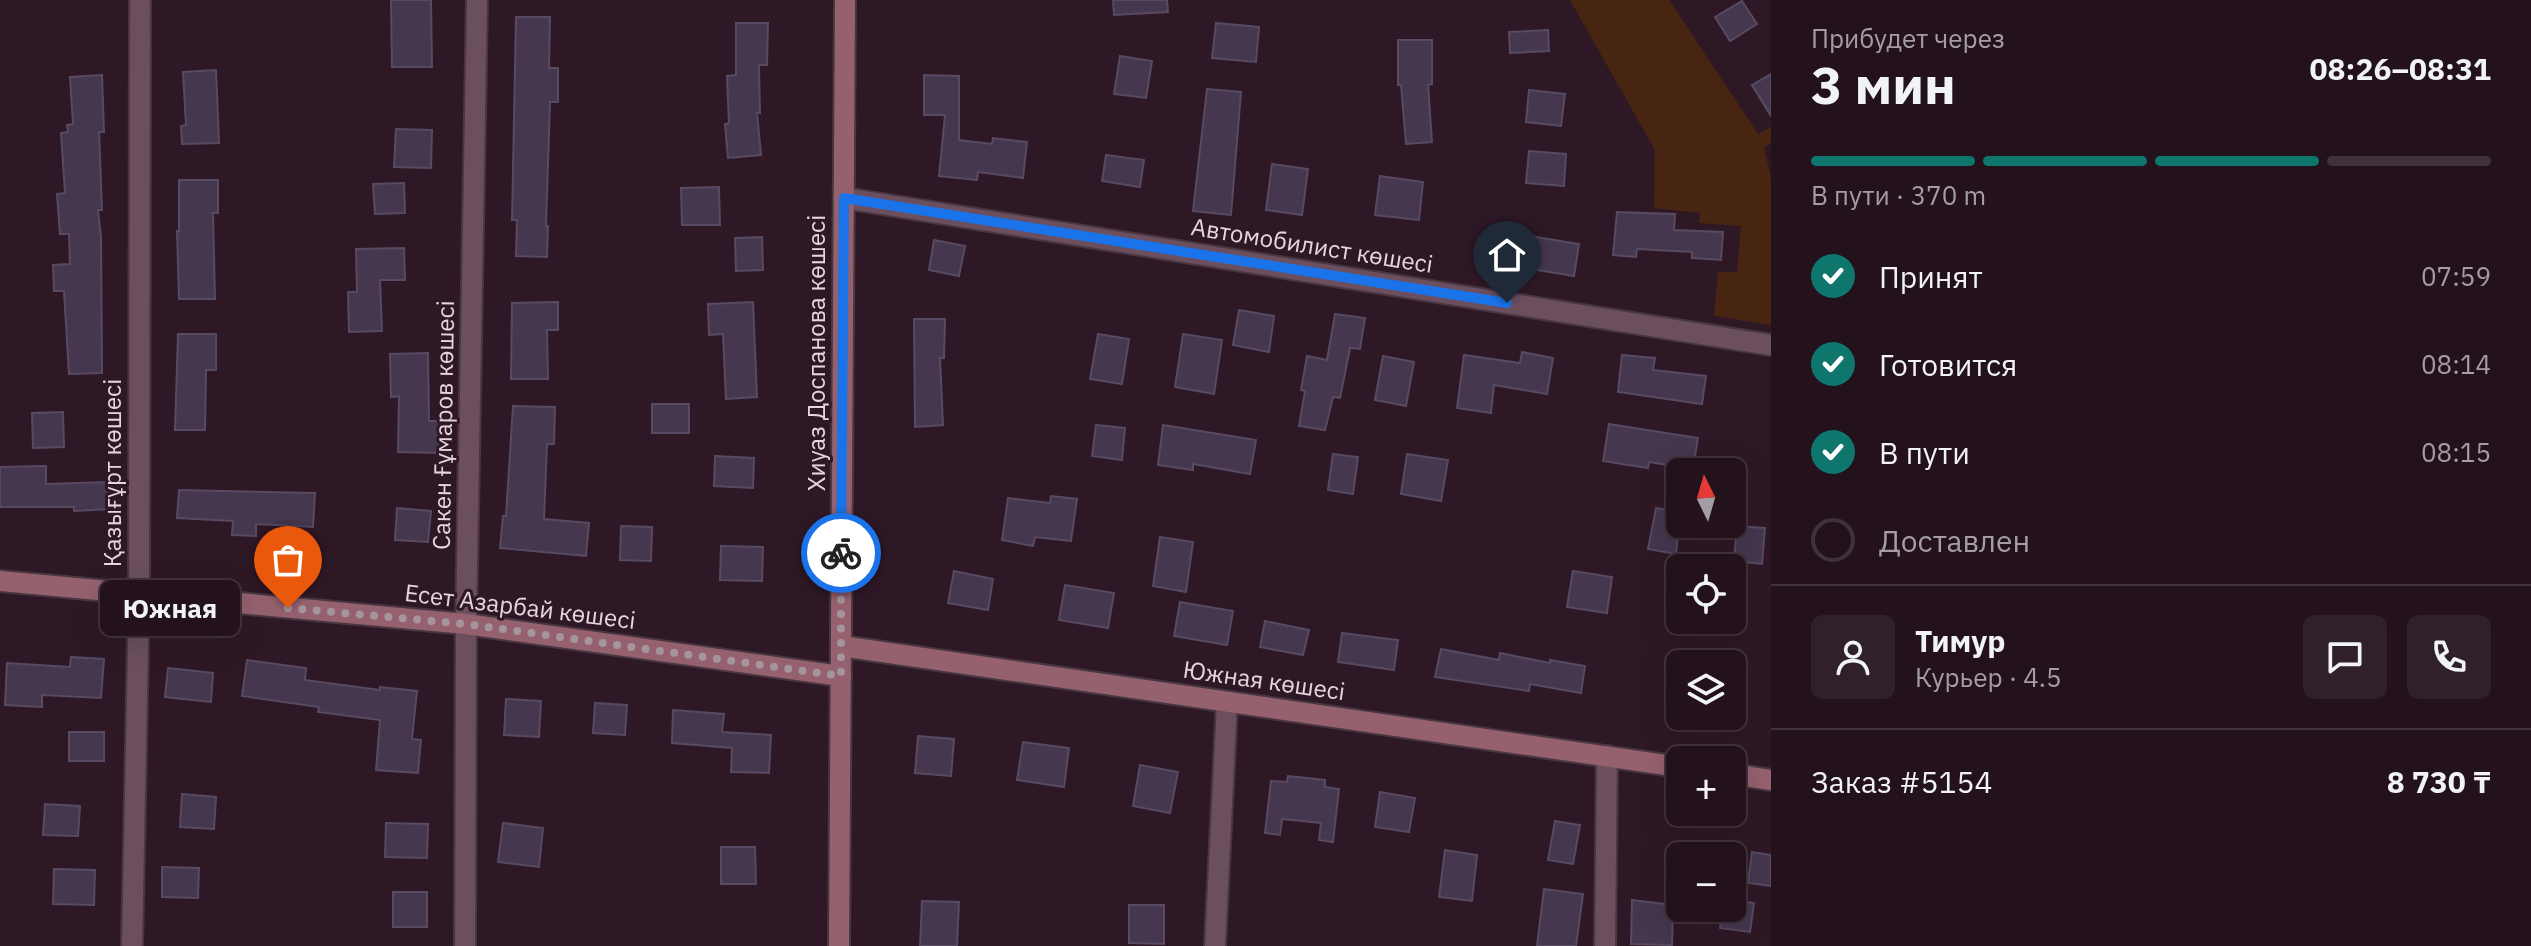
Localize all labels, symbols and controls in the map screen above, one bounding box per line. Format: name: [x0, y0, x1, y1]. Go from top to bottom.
text: Прибудет через: [1811, 21, 2005, 55]
text: 08:26–08:31: [2310, 49, 2491, 88]
text: 3 мин: [1811, 51, 1956, 118]
text: В пути · 370 m: [1811, 178, 1986, 212]
street label: Автомобилист көшесі: [1189, 210, 1435, 280]
street label: Хиуаз Доспанова көшесі: [800, 215, 832, 491]
pin: [1473, 221, 1541, 303]
icon: home: [1485, 233, 1529, 277]
icon: check: [1811, 254, 1855, 298]
text: Принят: [1879, 257, 1983, 296]
text: 07:59: [2421, 259, 2491, 293]
street label: Сакен Ғұмаров көшесі: [425, 300, 461, 550]
icon: check: [1811, 342, 1855, 386]
text: Готовится: [1879, 345, 2017, 384]
text: 08:14: [2421, 347, 2491, 381]
street label: Қазығұрт көшесі: [96, 379, 128, 567]
icon: check: [1811, 430, 1855, 474]
text: В пути: [1879, 433, 1970, 472]
text: 08:15: [2421, 435, 2491, 469]
north arrow: [1666, 458, 1746, 538]
map controls: [1666, 458, 1746, 922]
courier: [801, 513, 881, 593]
text: Доставлен: [1879, 521, 2030, 560]
pin: [254, 526, 322, 608]
icon: bike: [819, 531, 863, 575]
icon: bag: [266, 538, 310, 582]
button: locate: [1666, 554, 1746, 634]
street label: Есет Азарбай көшесі: [403, 576, 637, 636]
callout: Южная: [100, 580, 240, 636]
text: Южная: [123, 591, 217, 625]
button: person: [1811, 615, 1895, 699]
button: chat: [2303, 615, 2387, 699]
button: phone: [2407, 615, 2491, 699]
text: Тимур: [1915, 621, 2006, 660]
button: layers: [1666, 650, 1746, 730]
street label: Южная көшесі: [1181, 653, 1347, 707]
text: Курьер · 4.5: [1915, 660, 2062, 694]
button: +: [1666, 746, 1746, 826]
text: Заказ #5154: [1811, 762, 1993, 801]
text: 8 730 ₸: [2387, 762, 2491, 801]
button: −: [1666, 842, 1746, 922]

